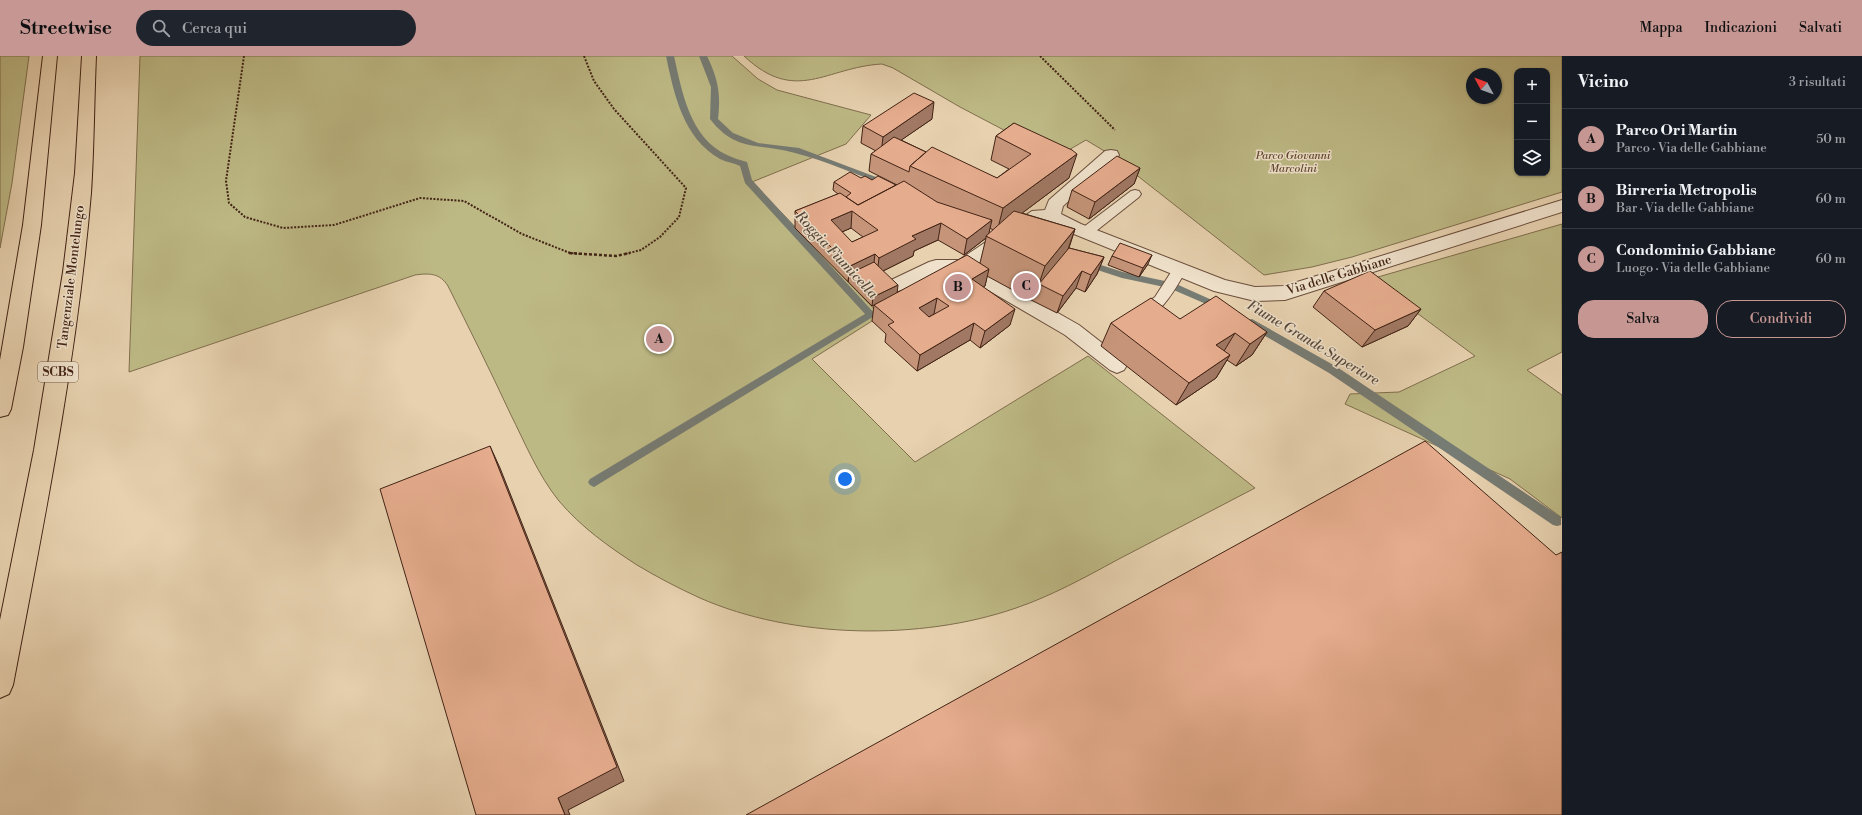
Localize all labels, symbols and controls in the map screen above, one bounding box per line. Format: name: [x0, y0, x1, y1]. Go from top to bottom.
search box: [136, 10, 416, 46]
text: Streetwise: [20, 16, 112, 40]
icon: search: [150, 17, 172, 39]
text: Cerca qui: [182, 19, 247, 38]
text: Mappa: [1640, 19, 1682, 37]
text: Indicazioni: [1704, 19, 1777, 37]
text: Salvati: [1799, 19, 1842, 37]
north arrow: [1466, 68, 1502, 104]
map controls: [1514, 68, 1550, 176]
button: +: [1514, 68, 1550, 104]
text: Vicino: [1578, 71, 1629, 93]
text: 3 risultati: [1789, 74, 1846, 90]
button: −: [1514, 104, 1550, 140]
text: Parco Ori Martin: [1616, 121, 1737, 140]
text: A: [1586, 131, 1596, 147]
text: 50 m: [1816, 131, 1846, 147]
button: layers: [1514, 140, 1550, 176]
text: Parco · Via delle Gabbiane: [1616, 140, 1767, 156]
park label: Parco Giovanni Marcolini: [1255, 149, 1331, 176]
text: Birreria Metropolis: [1616, 181, 1757, 200]
text: B: [1586, 191, 1596, 207]
text: 60 m: [1815, 191, 1846, 207]
text: Bar · Via delle Gabbiane: [1616, 200, 1754, 216]
street label: Tangenziale Montelungo: [54, 204, 88, 350]
water label: Roggia Fiumicella: [790, 207, 881, 303]
text: Condominio Gabbiane: [1616, 241, 1776, 260]
street label: Via delle Gabbiane: [1284, 251, 1394, 299]
text: C: [1586, 251, 1596, 267]
text: 60 m: [1815, 251, 1846, 267]
text: Luogo · Via delle Gabbiane: [1616, 260, 1770, 276]
pin: C: [1013, 271, 1039, 301]
pin: B: [945, 272, 971, 302]
water label: Fiume Grande Superiore: [1244, 296, 1383, 390]
button: Salva: [1578, 300, 1708, 338]
button: Condividi: [1716, 300, 1846, 338]
pin: A: [646, 324, 672, 354]
road number: SCBS: [38, 362, 78, 382]
your location: [835, 469, 855, 489]

